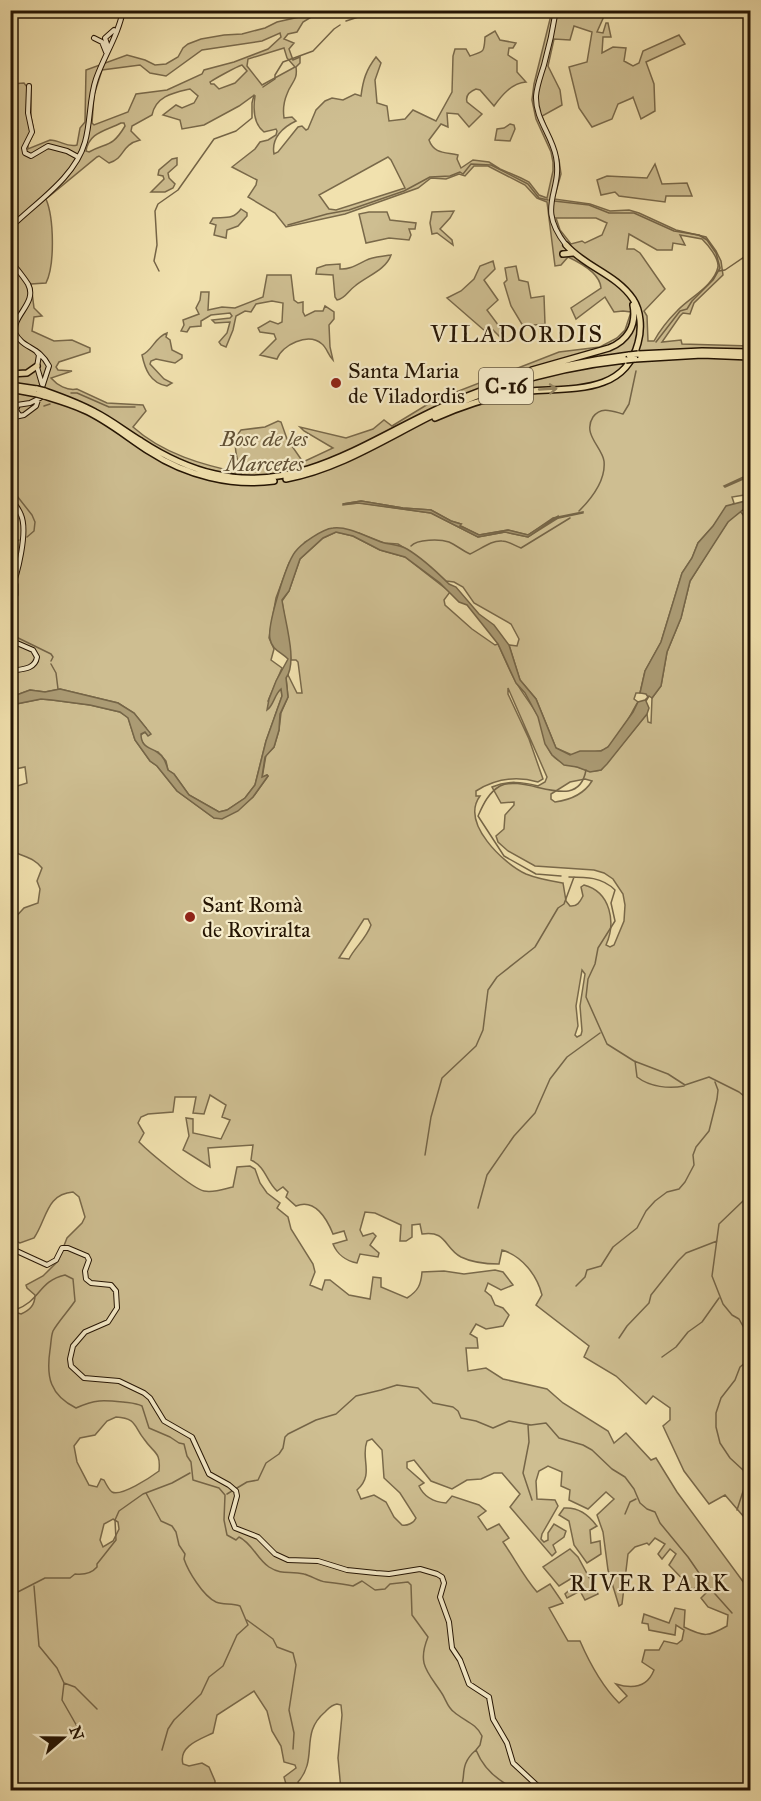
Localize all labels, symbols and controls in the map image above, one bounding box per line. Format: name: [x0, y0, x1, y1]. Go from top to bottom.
district label: VILADORDIS: [429, 319, 604, 349]
place label: Santa Maria de Viladordis: [348, 357, 465, 409]
road number: C-16: [479, 368, 533, 404]
marker: Santa Maria de Viladordis: [329, 376, 343, 390]
one-way arrow: [537, 384, 557, 395]
park label: Bosc de les Marcetes: [219, 425, 308, 477]
place label: Sant Romà de Roviralta: [202, 891, 311, 943]
marker: Sant Romà de Roviralta: [183, 910, 197, 924]
district label: RIVER PARK: [569, 1568, 731, 1598]
north arrow: [33, 1708, 93, 1768]
text: N: [65, 1723, 88, 1743]

